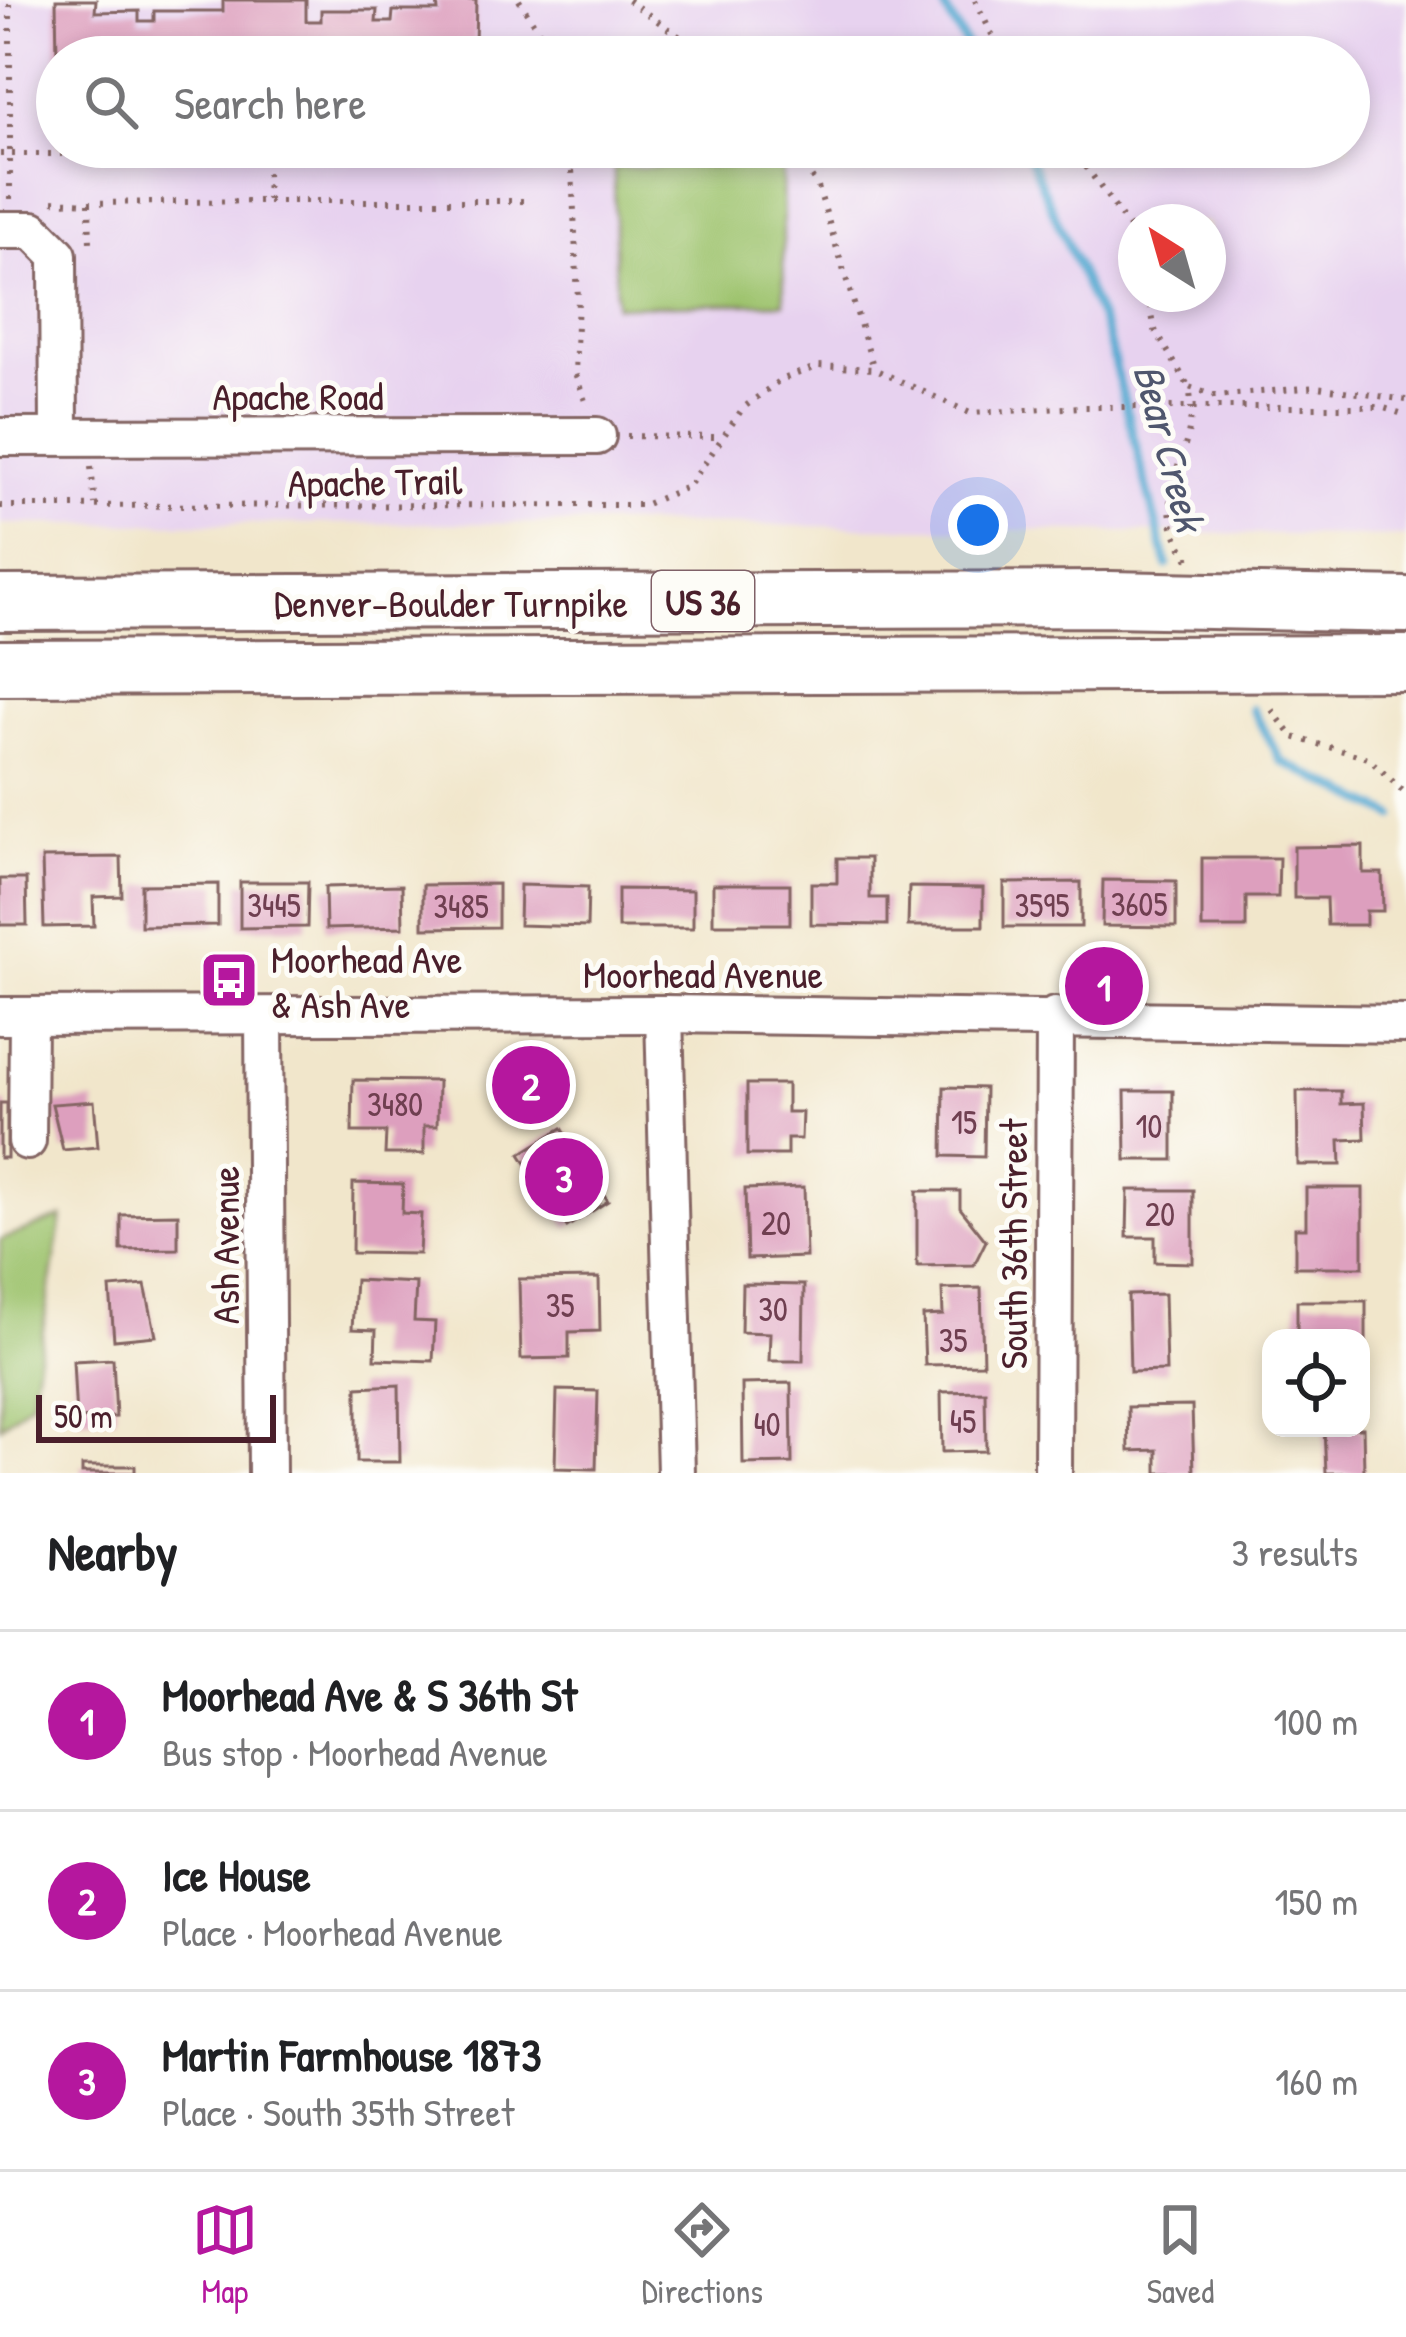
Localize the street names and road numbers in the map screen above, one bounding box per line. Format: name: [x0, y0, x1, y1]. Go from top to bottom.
street label: Apache Road: [213, 369, 383, 422]
street label: Apache Trail: [287, 453, 463, 509]
road number: US 36: [652, 571, 754, 631]
street label: Denver–Boulder Turnpike: [274, 576, 628, 629]
street label: Moorhead Avenue: [583, 947, 823, 1000]
street label: South 36th Street: [986, 1118, 1039, 1369]
street label: Ash Avenue: [198, 1166, 251, 1324]

